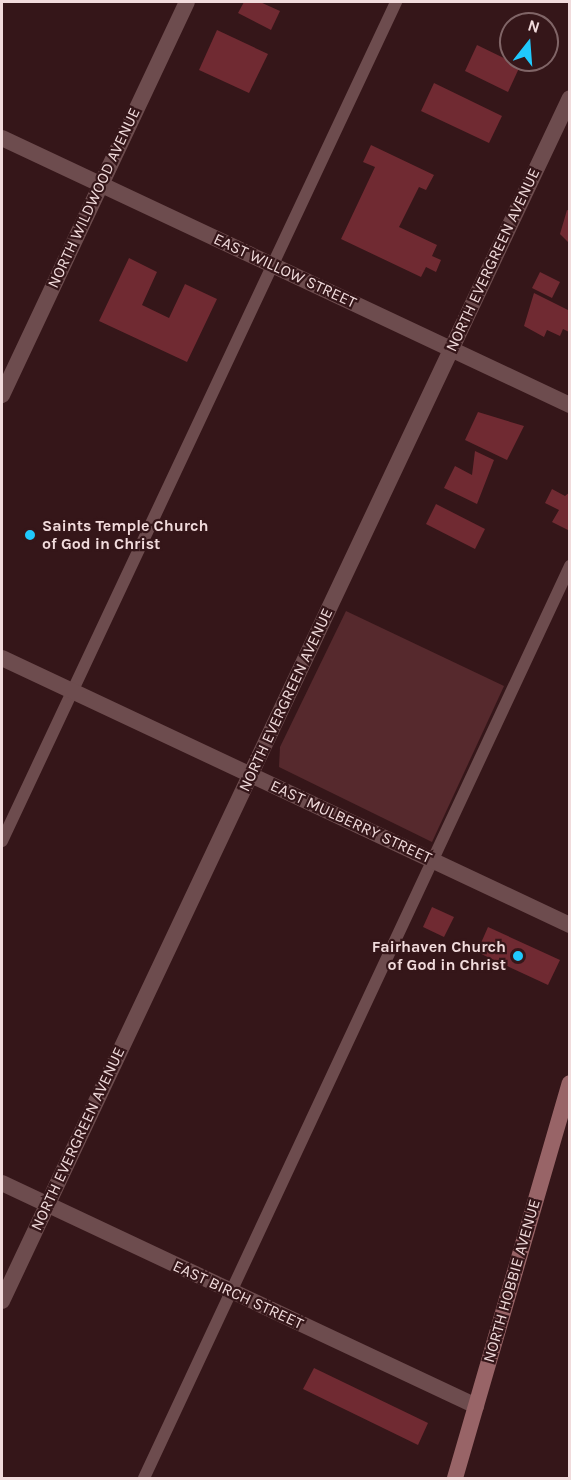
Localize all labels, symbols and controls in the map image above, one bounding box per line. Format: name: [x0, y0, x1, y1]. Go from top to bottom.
north arrow: [499, 12, 559, 72]
text: N: [526, 15, 542, 37]
street label: NORTH WILDWOOD AVENUE: [44, 105, 144, 291]
street label: NORTH EVERGREEN AVENUE: [442, 165, 544, 355]
street label: EAST WILLOW STREET: [211, 229, 359, 313]
place label: Saints Temple Church of God in Christ: [42, 516, 208, 554]
marker: Saints Temple Church of God in Christ: [23, 528, 37, 542]
street label: NORTH EVERGREEN AVENUE: [235, 605, 337, 795]
street label: EAST MULBERRY STREET: [267, 776, 435, 868]
place label: Fairhaven Church of God in Christ: [372, 937, 506, 975]
marker: Fairhaven Church of God in Christ: [511, 949, 525, 963]
street label: NORTH EVERGREEN AVENUE: [27, 1044, 129, 1234]
street label: NORTH HOBBIE AVENUE: [479, 1197, 545, 1365]
street label: EAST BIRCH STREET: [170, 1256, 306, 1334]

